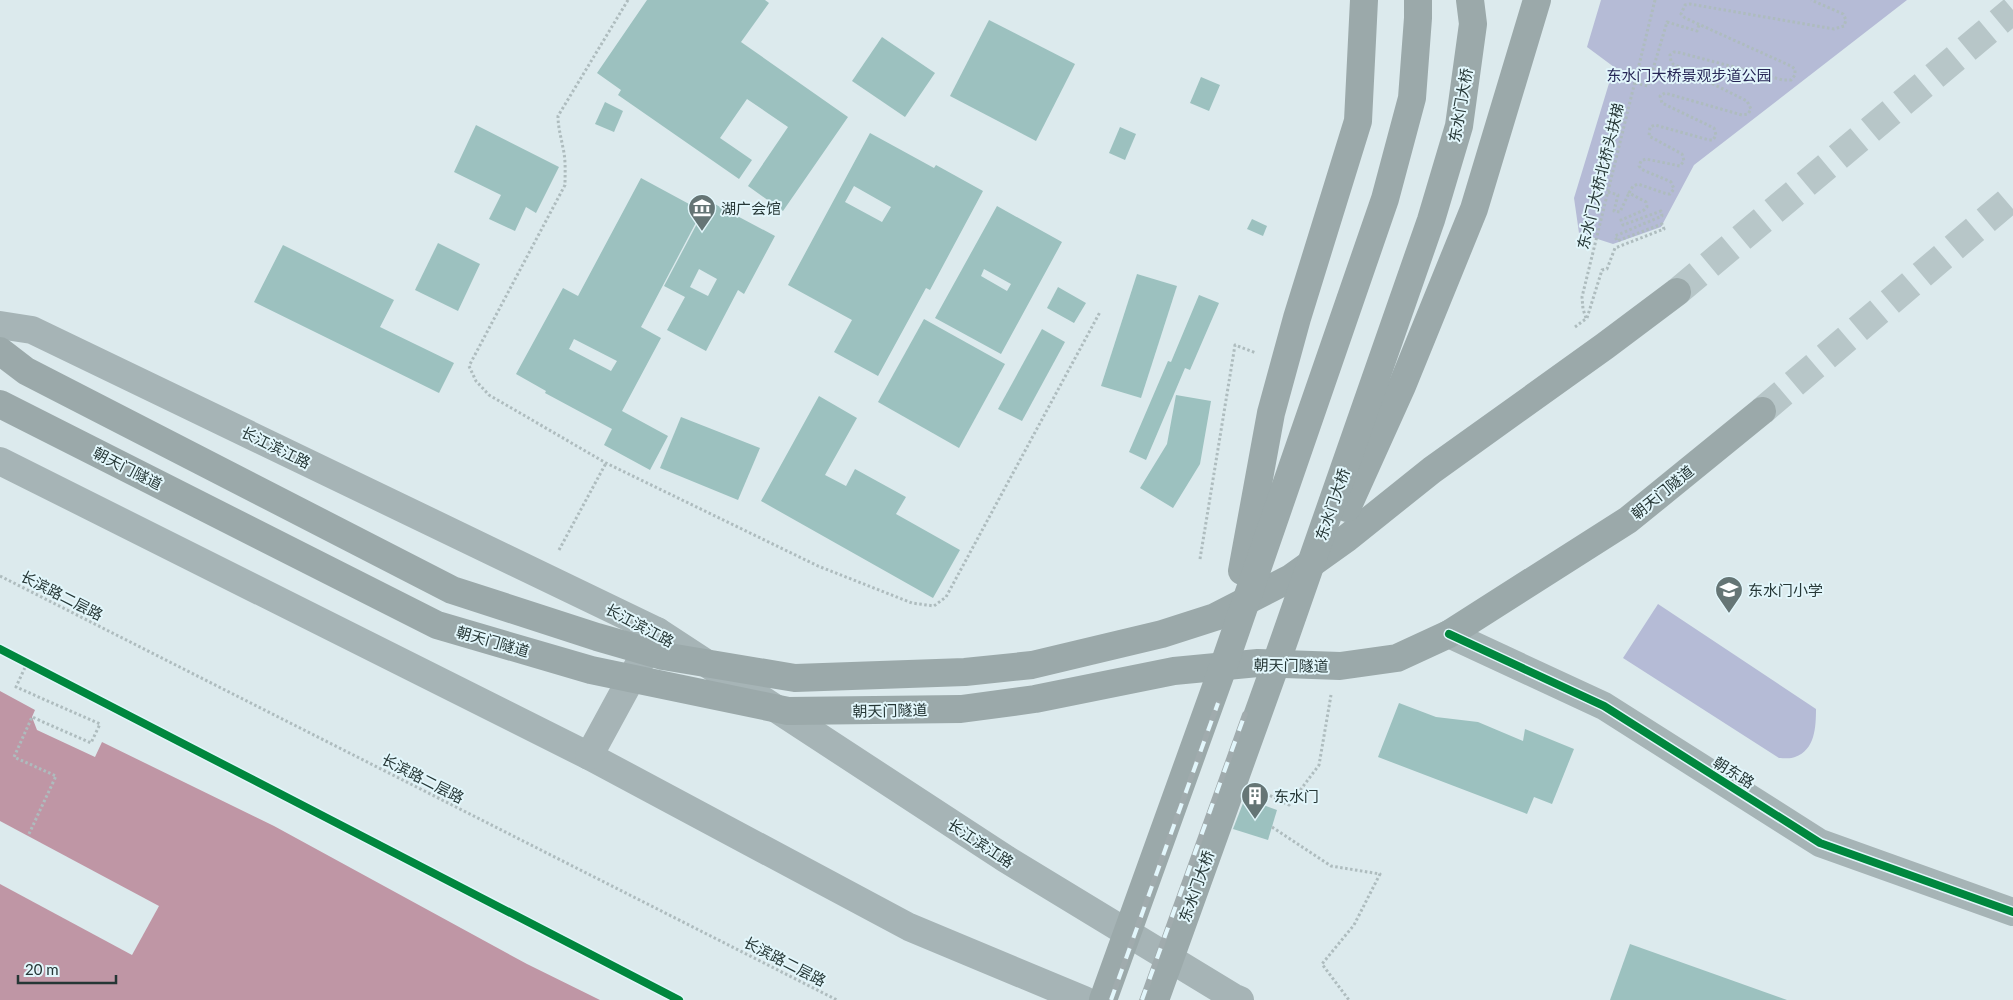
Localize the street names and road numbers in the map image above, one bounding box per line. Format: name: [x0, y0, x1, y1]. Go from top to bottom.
street label: 东水门大桥: [1445, 66, 1475, 144]
street label: 东水门大桥北桥头扶梯: [1573, 101, 1627, 251]
street label: 长江滨江路: [238, 422, 314, 472]
street label: 朝天门隧道: [90, 443, 166, 493]
street label: 朝天门隧道: [1627, 461, 1697, 523]
street label: 东水门大桥: [1311, 466, 1353, 542]
street label: 长滨路二层路: [18, 567, 106, 623]
street label: 长江滨江路: [603, 599, 677, 651]
street label: 朝天门隧道: [454, 622, 532, 660]
street label: 朝天门隧道: [1253, 655, 1329, 675]
street label: 朝天门隧道: [852, 700, 928, 720]
street label: 长滨路二层路: [379, 750, 467, 806]
street label: 朝东路: [1710, 752, 1758, 792]
street label: 长江滨江路: [945, 815, 1017, 871]
street label: 东水门大桥: [1175, 848, 1217, 924]
street label: 长滨路二层路: [741, 933, 829, 989]

